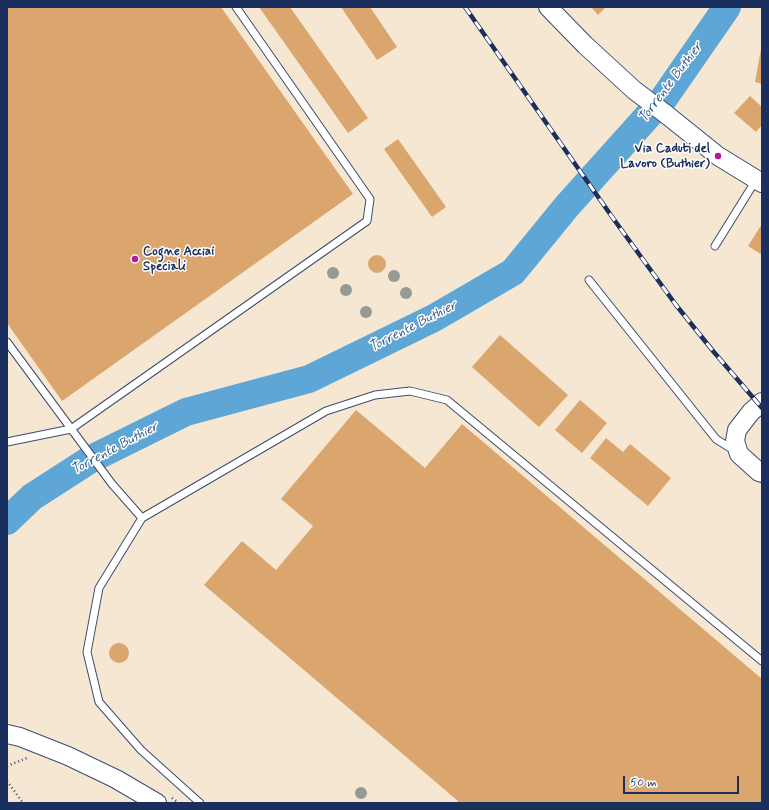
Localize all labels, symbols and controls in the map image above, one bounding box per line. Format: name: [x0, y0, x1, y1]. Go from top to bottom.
water label: Torrente Buthier: [635, 40, 707, 126]
place label: Via Caduti del Lavoro (Buthier): [620, 141, 710, 172]
marker: Via Caduti del Lavoro (Buthier): [713, 151, 723, 161]
place label: Cogne Acciai Speciali: [143, 244, 214, 275]
marker: Cogne Acciai Speciali: [130, 254, 140, 264]
water label: Torrente Buthier: [366, 298, 460, 356]
water label: Torrente Buthier: [69, 419, 161, 479]
scale bar: [625, 768, 741, 794]
text: 50 m: [630, 775, 657, 791]

